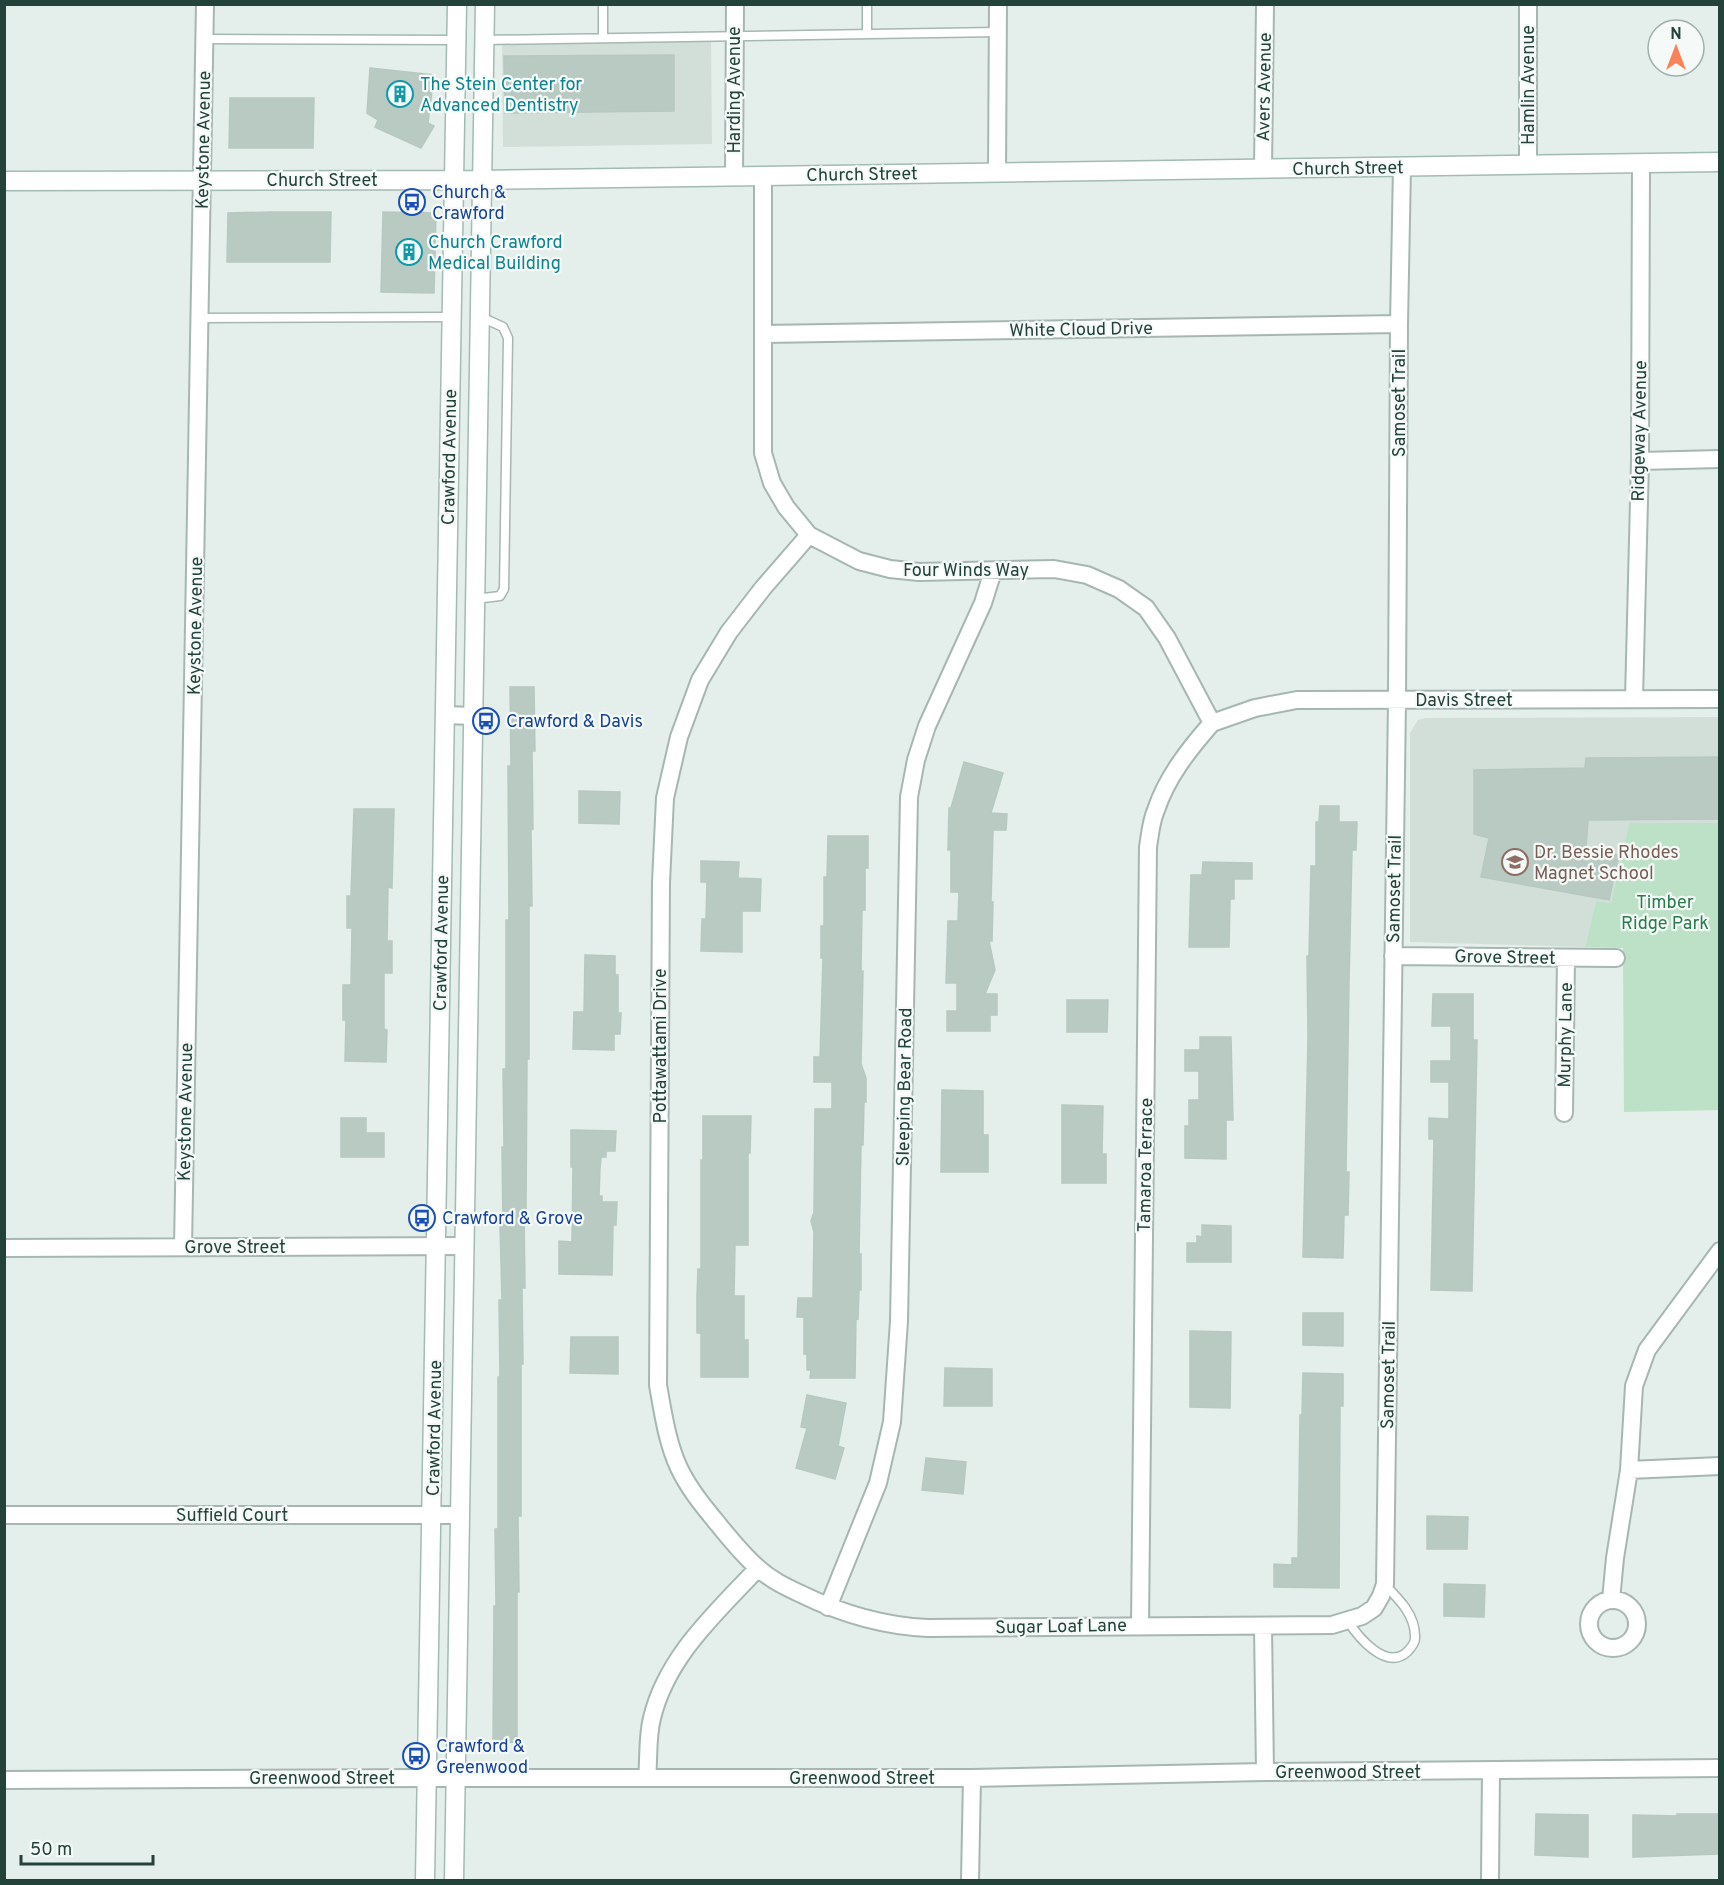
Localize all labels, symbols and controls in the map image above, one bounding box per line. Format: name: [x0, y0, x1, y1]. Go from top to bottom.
north arrow: [1646, 18, 1706, 78]
street label: Hamlin Avenue: [1518, 25, 1541, 145]
text: N: [1670, 25, 1682, 45]
street label: Harding Avenue: [724, 26, 747, 154]
street label: Avers Avenue: [1253, 32, 1278, 142]
street label: Keystone Avenue: [192, 71, 217, 209]
place label: The Stein Center for Advanced Dentistry: [420, 74, 582, 118]
building icon: The Stein Center for Advanced Dentistry: [385, 79, 415, 109]
street label: Church Street: [1292, 157, 1404, 182]
street label: Church Street: [806, 163, 918, 188]
street label: Church Street: [266, 170, 378, 193]
place label: Church & Crawford: [432, 182, 506, 226]
bus stop icon: Church & Crawford: [397, 187, 427, 217]
place label: Church Crawford Medical Building: [428, 232, 563, 276]
building icon: Church Crawford Medical Building: [394, 237, 424, 267]
street label: White Cloud Drive: [1009, 318, 1153, 343]
street label: Samoset Trail: [1389, 349, 1412, 457]
street label: Ridgeway Avenue: [1628, 360, 1653, 502]
street label: Crawford Avenue: [438, 389, 463, 525]
street label: Keystone Avenue: [184, 557, 209, 695]
street label: Four Winds Way: [903, 560, 1029, 583]
street label: Davis Street: [1415, 690, 1513, 713]
bus stop icon: Crawford & Davis: [471, 706, 501, 736]
place label: Crawford & Davis: [506, 711, 643, 734]
street label: Samoset Trail: [1383, 835, 1408, 943]
place label: Dr. Bessie Rhodes Magnet School: [1534, 842, 1679, 886]
school or university icon: Dr. Bessie Rhodes Magnet School: [1500, 847, 1530, 877]
street label: Crawford Avenue: [430, 875, 455, 1011]
park label: Timber Ridge Park: [1621, 892, 1709, 936]
street label: Grove Street: [1454, 946, 1556, 971]
street label: Pottawattami Drive: [650, 968, 673, 1124]
street label: Murphy Lane: [1554, 982, 1579, 1088]
street label: Sleeping Bear Road: [893, 1007, 918, 1167]
street label: Keystone Avenue: [174, 1043, 199, 1181]
street label: Tamaroa Terrace: [1134, 1097, 1159, 1233]
bus stop icon: Crawford & Grove: [407, 1203, 437, 1233]
place label: Crawford & Grove: [442, 1208, 583, 1231]
street label: Grove Street: [184, 1237, 286, 1260]
street label: Samoset Trail: [1377, 1321, 1402, 1429]
street label: Crawford Avenue: [423, 1360, 448, 1496]
street label: Suffield Court: [176, 1505, 288, 1528]
street label: Sugar Loaf Lane: [995, 1615, 1127, 1640]
place label: Crawford & Greenwood: [436, 1736, 528, 1780]
bus stop icon: Crawford & Greenwood: [401, 1741, 431, 1771]
street label: Greenwood Street: [1275, 1762, 1421, 1785]
street label: Greenwood Street: [249, 1768, 395, 1791]
street label: Greenwood Street: [789, 1768, 935, 1791]
scale bar: [21, 1828, 153, 1866]
text: 50 m: [30, 1839, 72, 1862]

